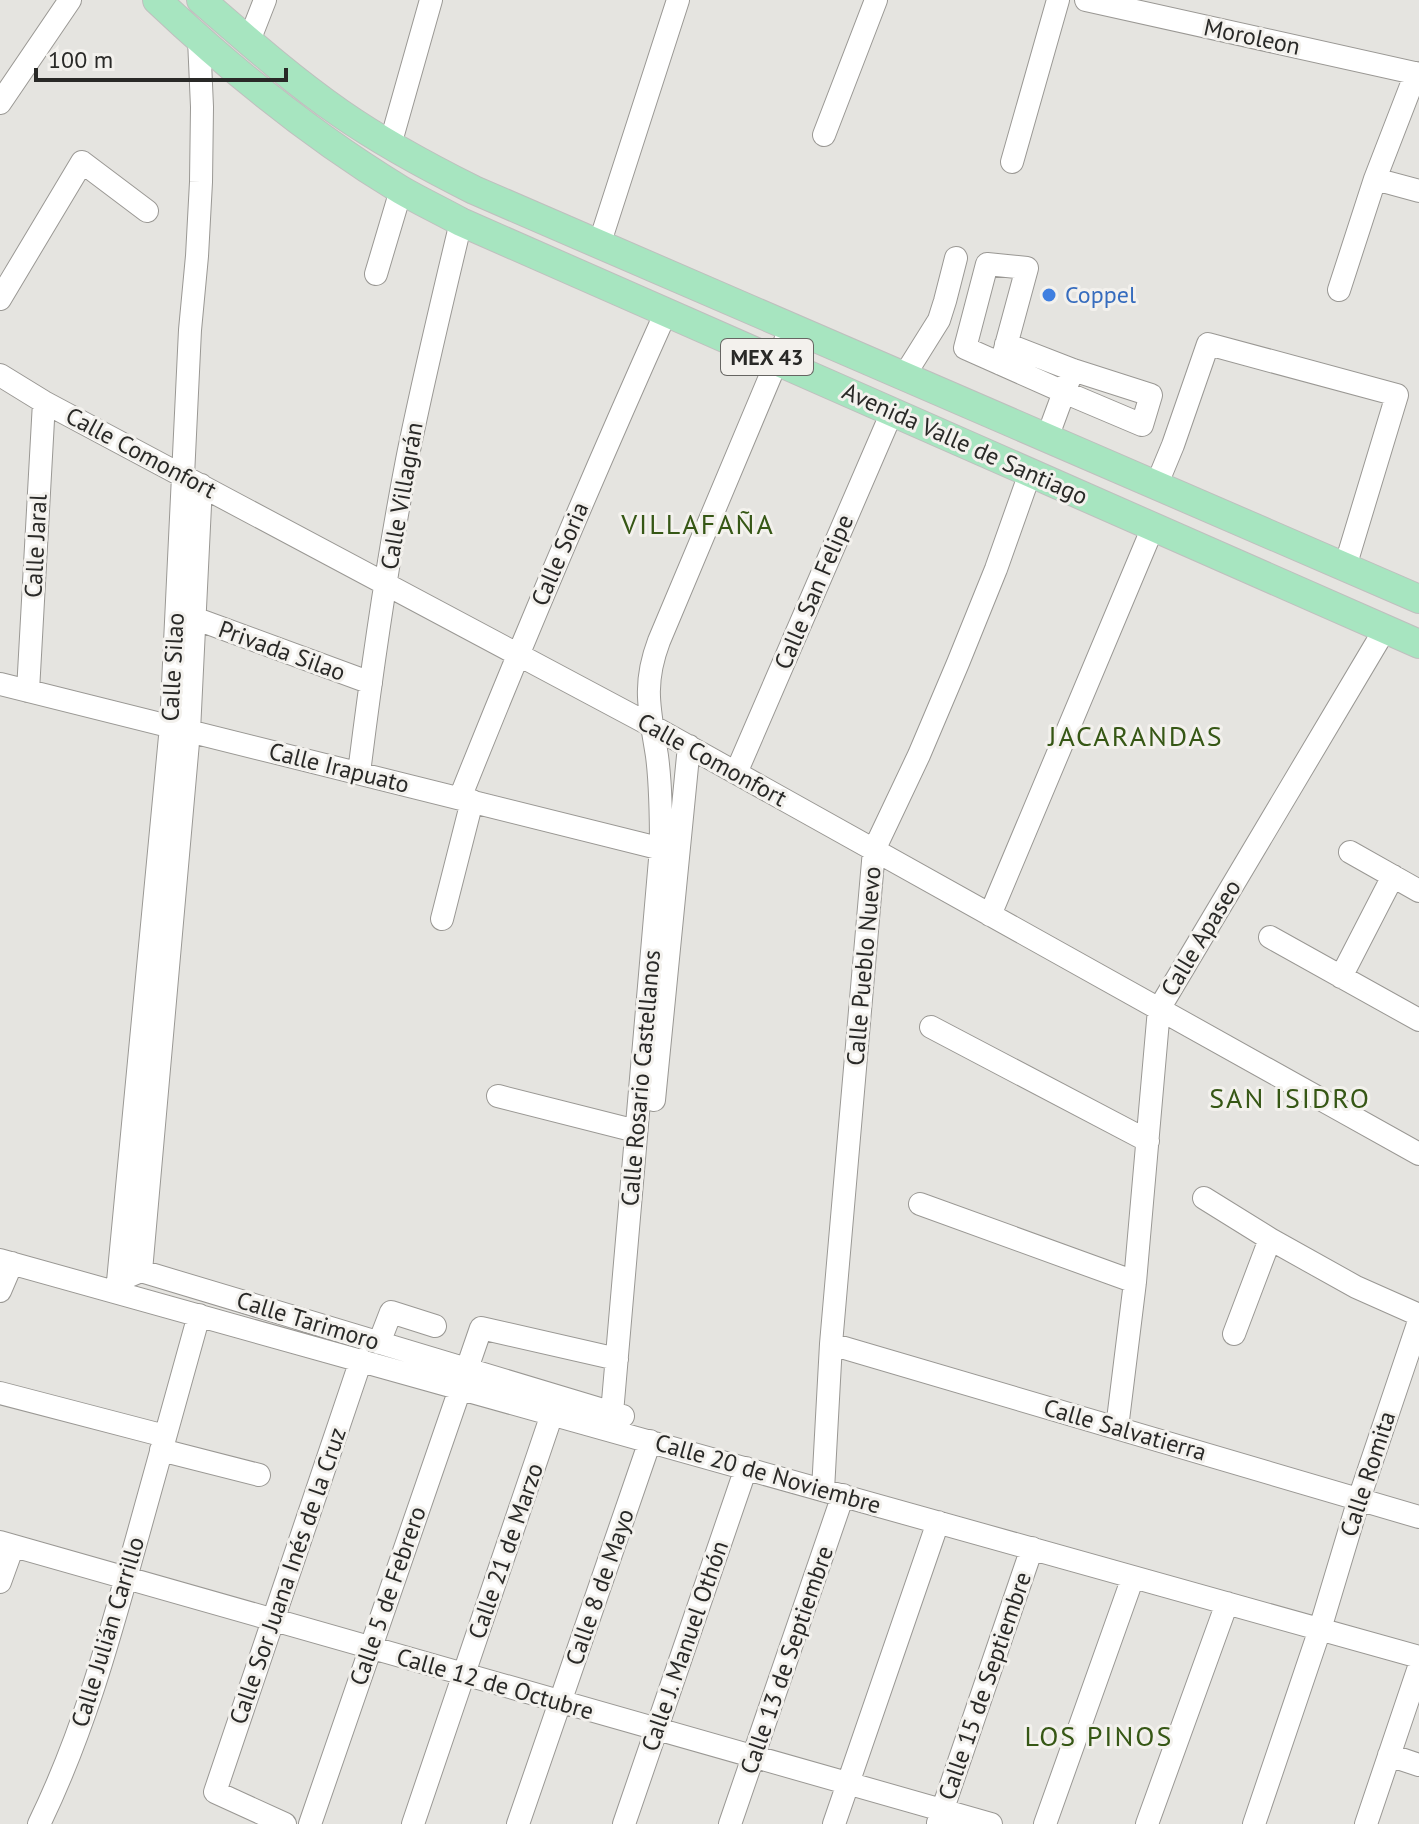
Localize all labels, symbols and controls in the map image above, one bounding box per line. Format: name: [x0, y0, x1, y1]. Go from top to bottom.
street label: Moroleon: [1201, 11, 1303, 62]
scale bar: [36, 32, 286, 82]
text: 100 m: [48, 44, 113, 75]
place label: Coppel: [1065, 279, 1136, 310]
marker: Coppel: [1040, 286, 1058, 304]
road number: MEX 43: [721, 339, 813, 375]
street label: Avenida Valle de Santiago: [838, 375, 1093, 512]
street label: Calle Comonfort: [61, 400, 222, 505]
street label: Calle Villagrán: [373, 420, 430, 572]
street label: Calle Jaral: [17, 493, 54, 599]
street label: Calle Soria: [524, 497, 595, 610]
district label: VILLAFAÑA: [620, 505, 775, 542]
street label: Calle San Felipe: [767, 510, 860, 674]
street label: Calle Silao: [154, 612, 191, 722]
street label: Privada Silao: [214, 613, 350, 688]
street label: Calle Comonfort: [632, 706, 792, 813]
district label: JACARANDAS: [1047, 717, 1224, 754]
street label: Calle Irapuato: [266, 735, 412, 800]
street label: Calle Pueblo Nuevo: [839, 865, 888, 1067]
street label: Calle Apaseo: [1154, 874, 1248, 1002]
street label: Calle Rosario Castellanos: [614, 949, 667, 1207]
district label: SAN ISIDRO: [1209, 1079, 1371, 1116]
street label: Calle Tarimoro: [233, 1284, 383, 1357]
street label: Calle Salvatierra: [1040, 1391, 1210, 1468]
street label: Calle Romita: [1333, 1407, 1402, 1540]
street label: Calle Sor Juana Inés de la Cruz: [222, 1423, 353, 1728]
street label: Calle 20 de Noviembre: [652, 1426, 885, 1521]
street label: Calle 21 de Marzo: [461, 1459, 550, 1643]
street label: Calle 5 de Febrero: [342, 1502, 433, 1690]
street label: Calle 8 de Mayo: [558, 1504, 641, 1669]
street label: Calle Julián Carrillo: [64, 1533, 151, 1731]
street label: Calle J. Manuel Othón: [634, 1536, 735, 1755]
street label: Calle 13 de Septiembre: [733, 1542, 840, 1778]
street label: Calle 15 de Septiembre: [931, 1568, 1038, 1804]
street label: Calle 12 de Octubre: [393, 1641, 597, 1726]
district label: LOS PINOS: [1025, 1717, 1173, 1754]

